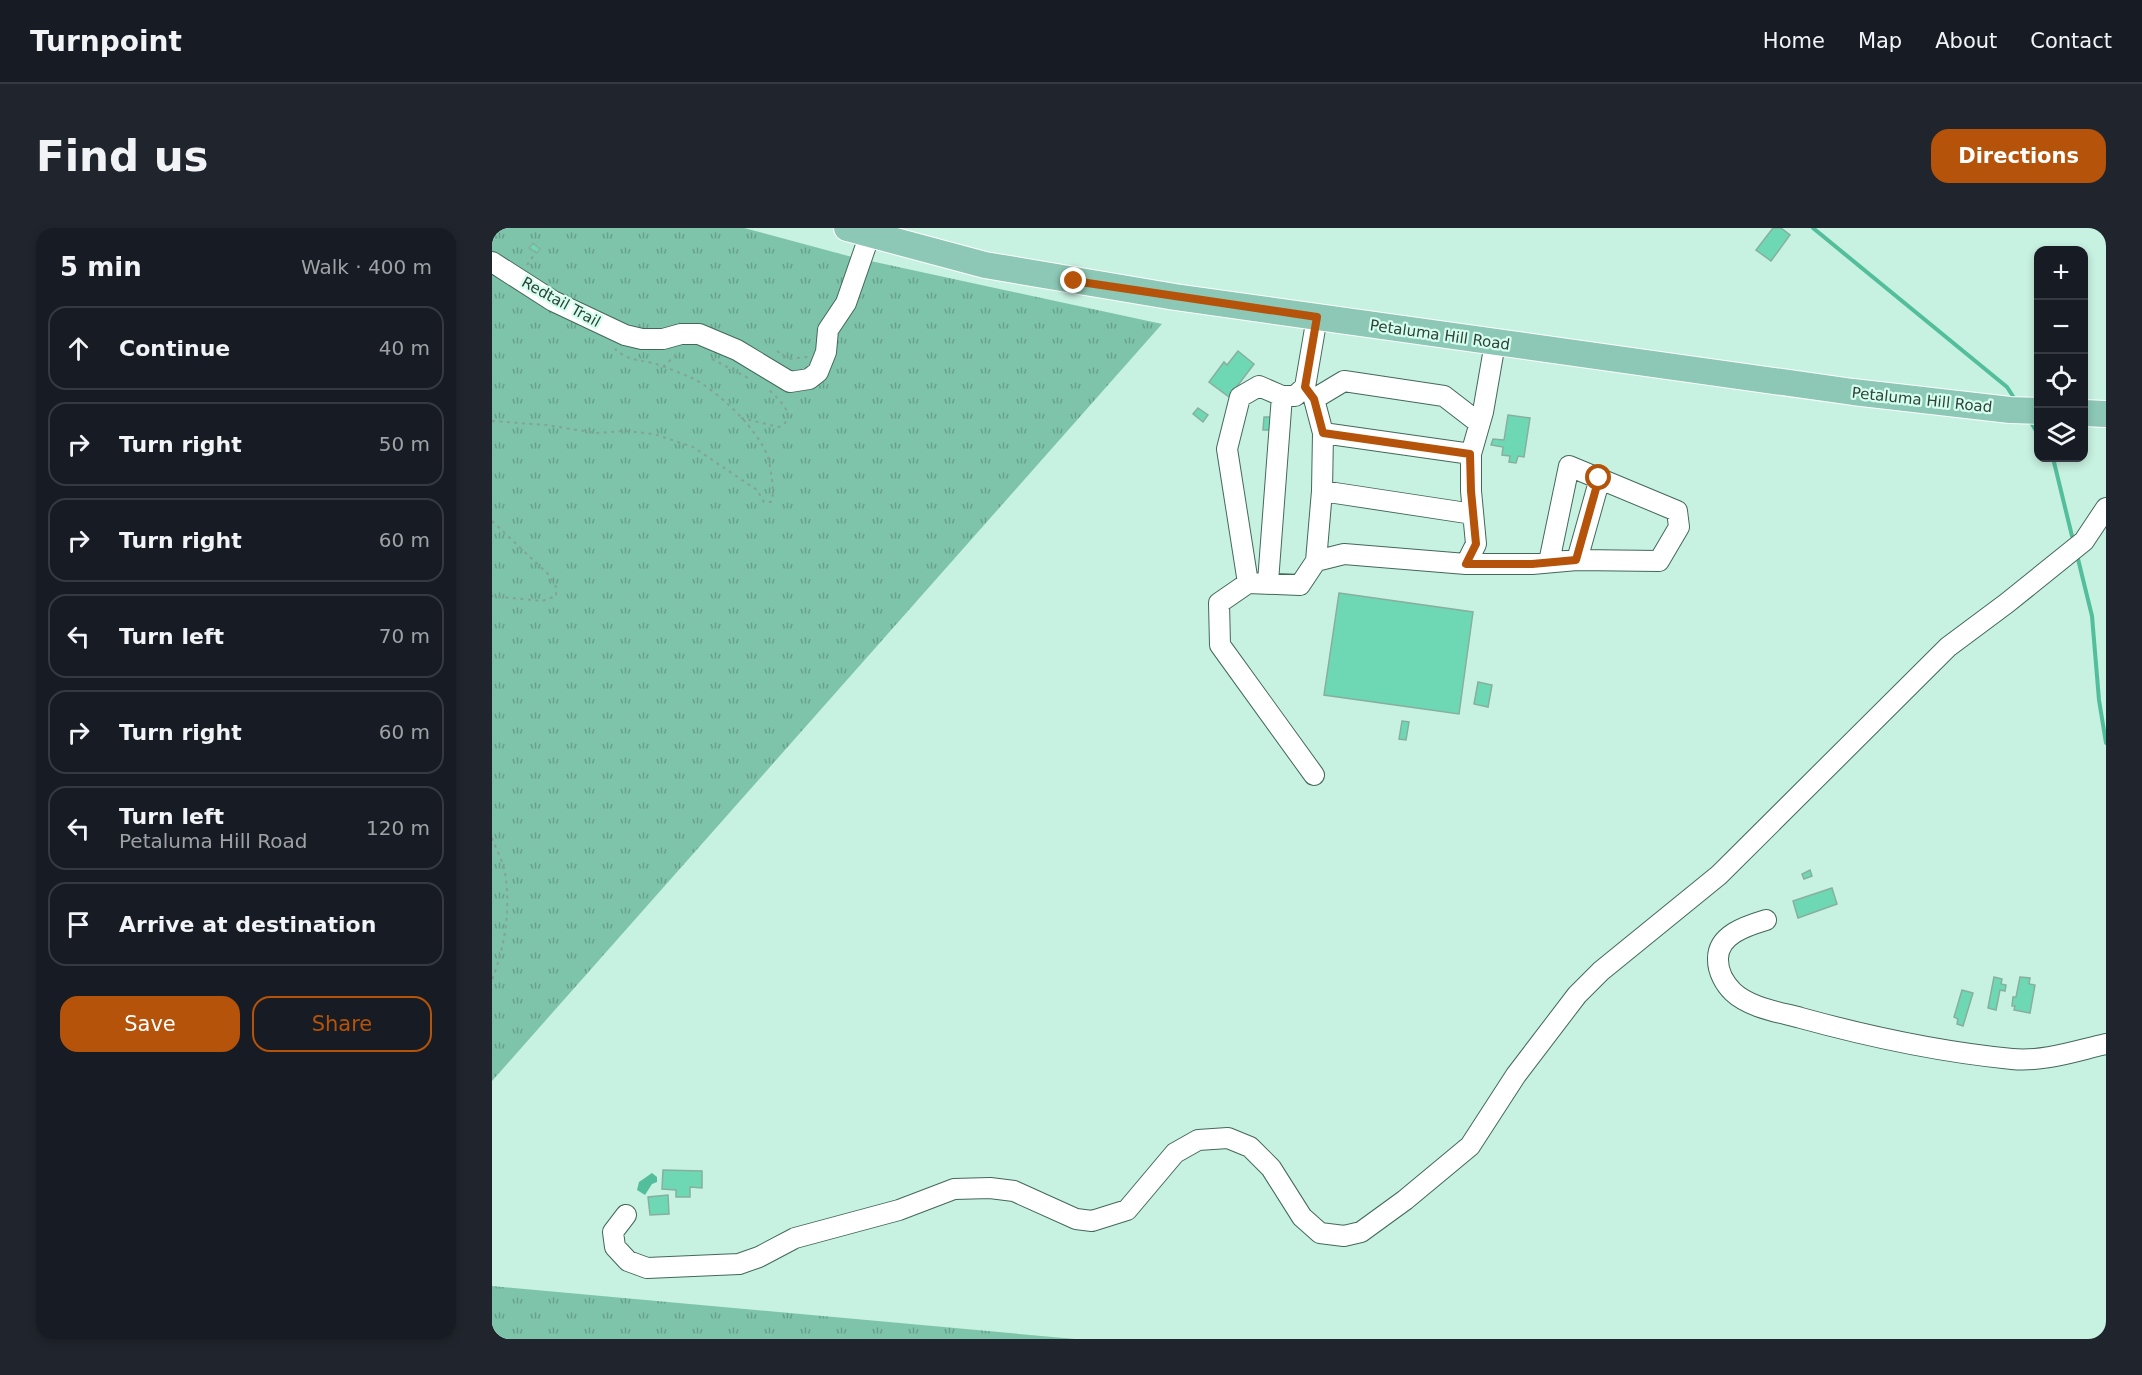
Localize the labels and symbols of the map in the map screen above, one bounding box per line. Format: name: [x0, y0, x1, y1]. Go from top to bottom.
route end: [1060, 267, 1086, 293]
street label: Redtail Trail: [518, 273, 604, 331]
street label: Petaluma Hill Road: [1369, 316, 1511, 354]
street label: Petaluma Hill Road: [1851, 384, 1993, 416]
route start: [1585, 464, 1611, 490]

